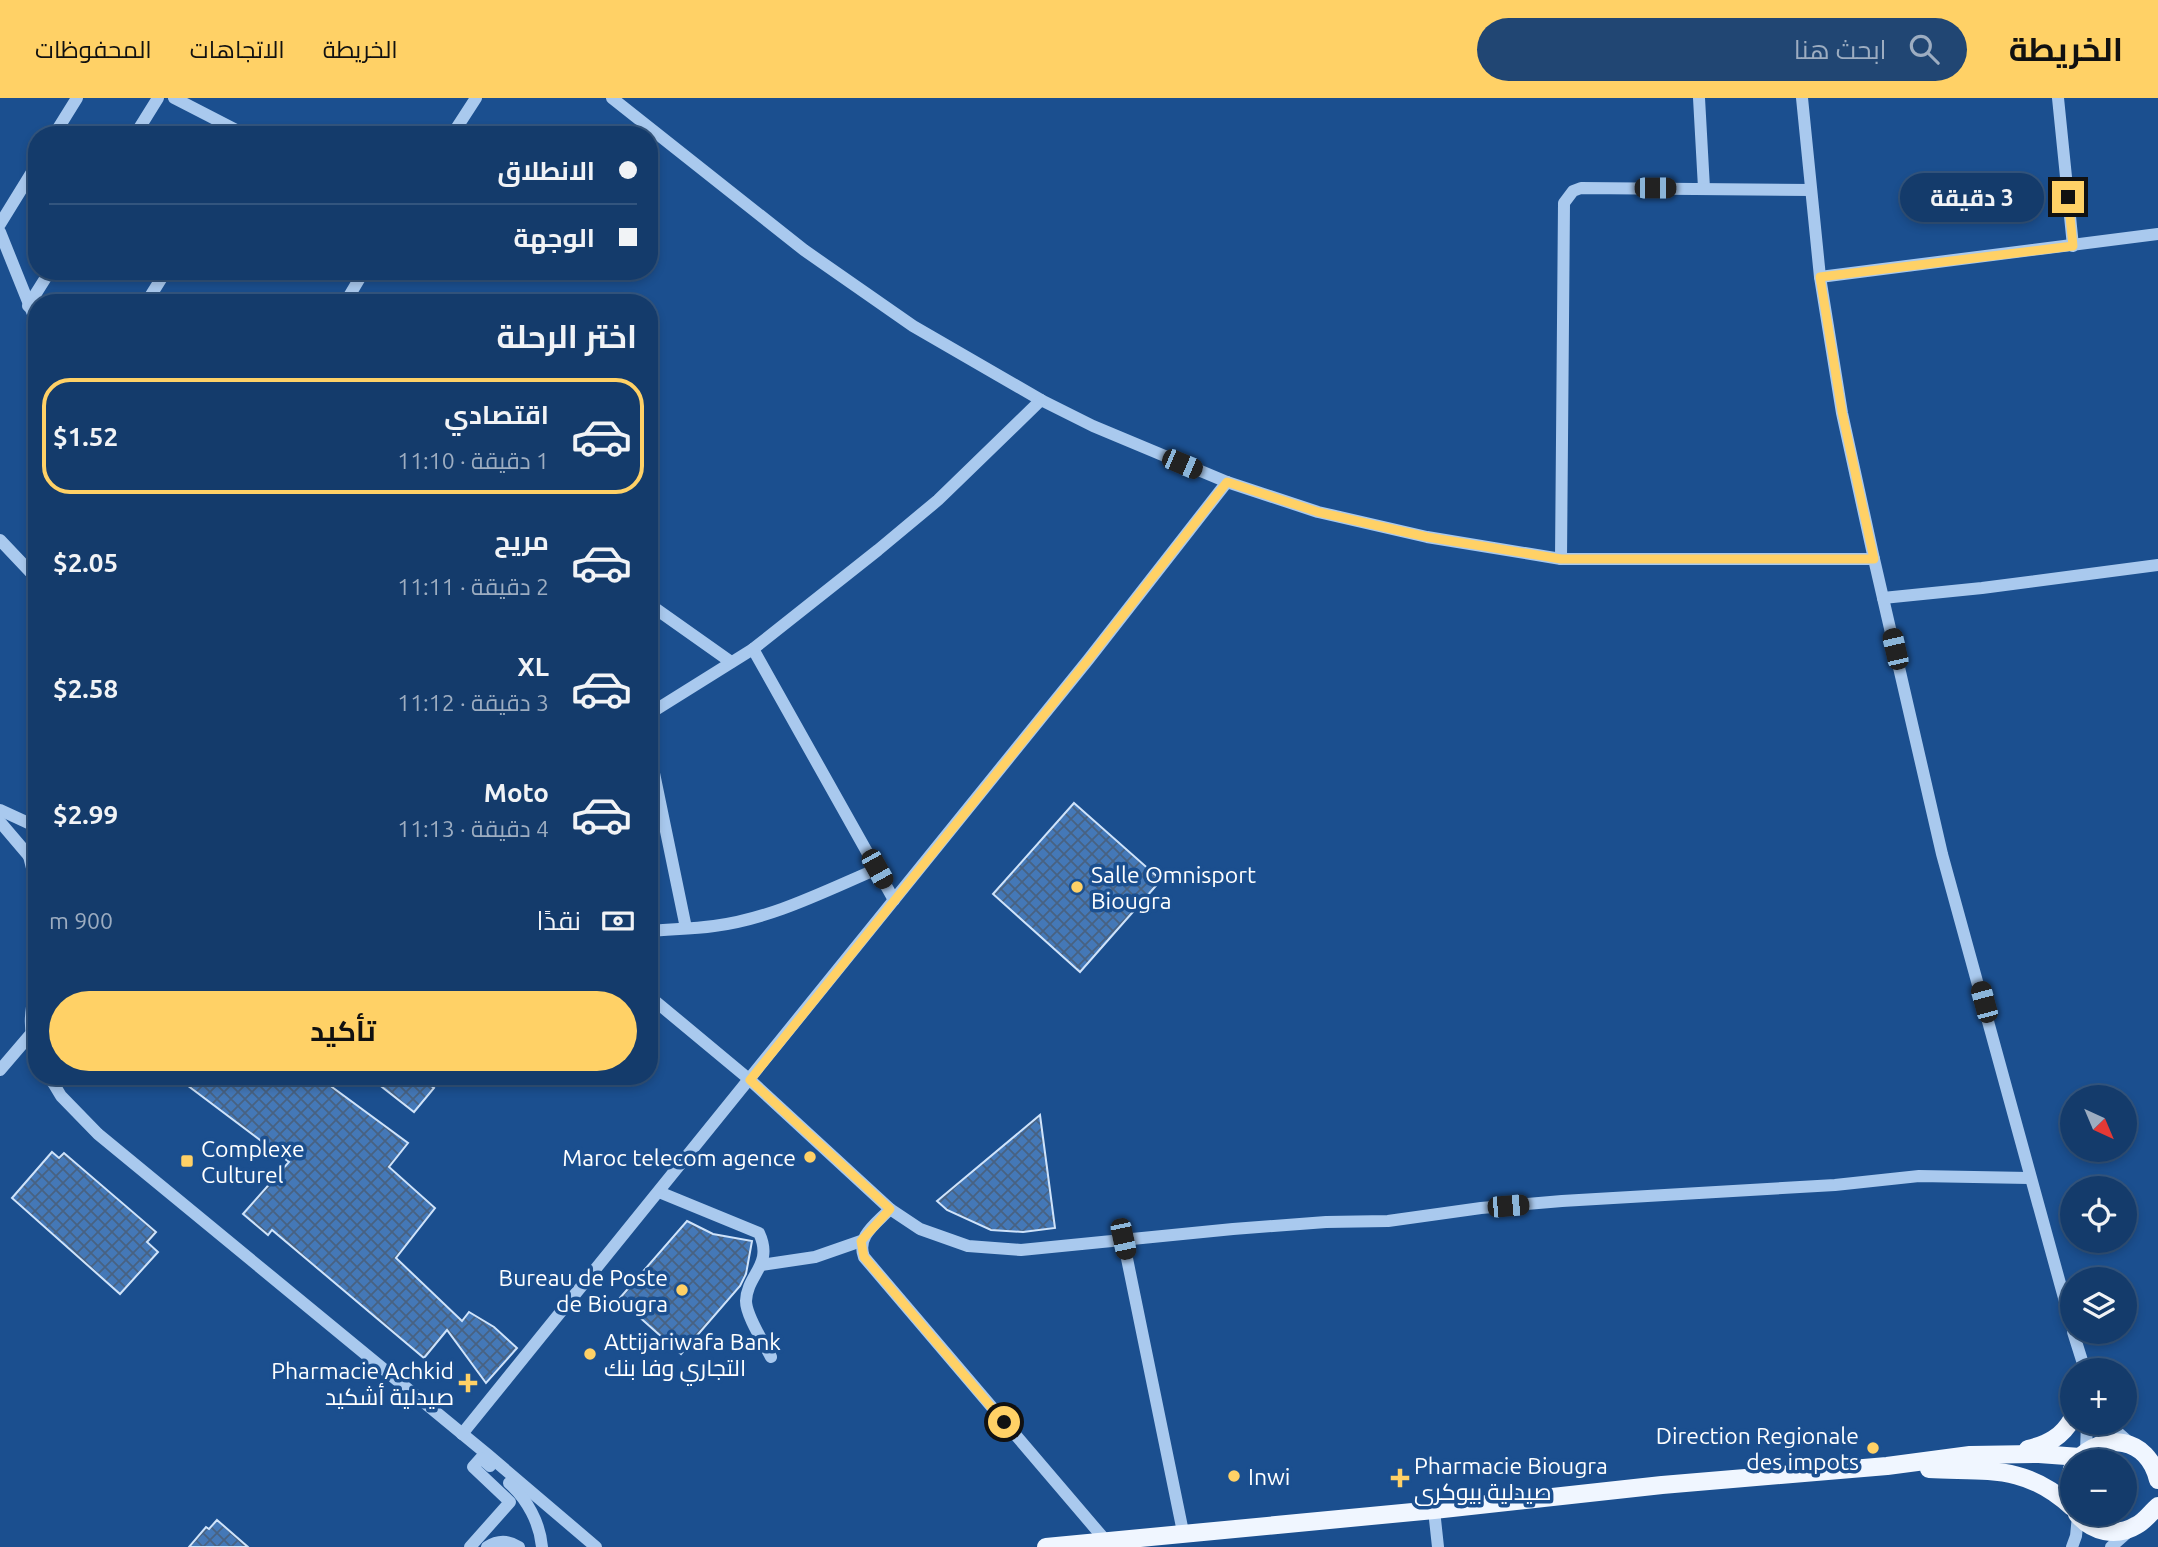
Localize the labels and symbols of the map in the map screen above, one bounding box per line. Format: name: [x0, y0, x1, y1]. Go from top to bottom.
callout: 3 دقيقة: [1900, 172, 2044, 222]
car: [1635, 178, 1677, 199]
route end: [2052, 181, 2084, 213]
car: [1159, 446, 1206, 482]
car: [1881, 626, 1910, 672]
car: [858, 846, 897, 892]
place label: Salle Omnisport Biougra: [1091, 862, 1256, 913]
marker: Salle Omnisport Biougra: [1069, 879, 1085, 895]
car: [1969, 979, 2000, 1025]
north arrow: [2060, 1085, 2137, 1162]
place label: Complexe Culturel: [201, 1136, 305, 1187]
place label: Maroc telecom agence: [562, 1145, 796, 1170]
marker: Maroc telecom agence: [802, 1149, 818, 1165]
marker: Complexe Culturel: [179, 1153, 195, 1169]
car: [1487, 1194, 1530, 1218]
car: [1109, 1216, 1138, 1262]
place label: Bureau de Poste de Biougra: [499, 1265, 668, 1316]
marker: Bureau de Poste de Biougra: [674, 1282, 690, 1298]
place label: Attijariwafa Bank التجاري وفا بنك: [604, 1329, 781, 1386]
marker: Attijariwafa Bank التجاري وفا بنك: [582, 1346, 598, 1362]
place label: Pharmacie Achkid صيدلية أشكيد: [271, 1358, 454, 1410]
marker: Pharmacie Achkid صيدلية أشكيد: [460, 1375, 476, 1391]
route start: [988, 1406, 1020, 1438]
place label: Direction Regionale des impots: [1656, 1423, 1859, 1474]
marker: Direction Regionale des impots: [1865, 1440, 1881, 1456]
place label: Pharmacie Biougra صيدلية بيوكرى: [1414, 1453, 1608, 1506]
place label: Inwi: [1248, 1464, 1290, 1489]
marker: Inwi: [1226, 1468, 1242, 1484]
marker: Pharmacie Biougra صيدلية بيوكرى: [1392, 1470, 1408, 1486]

